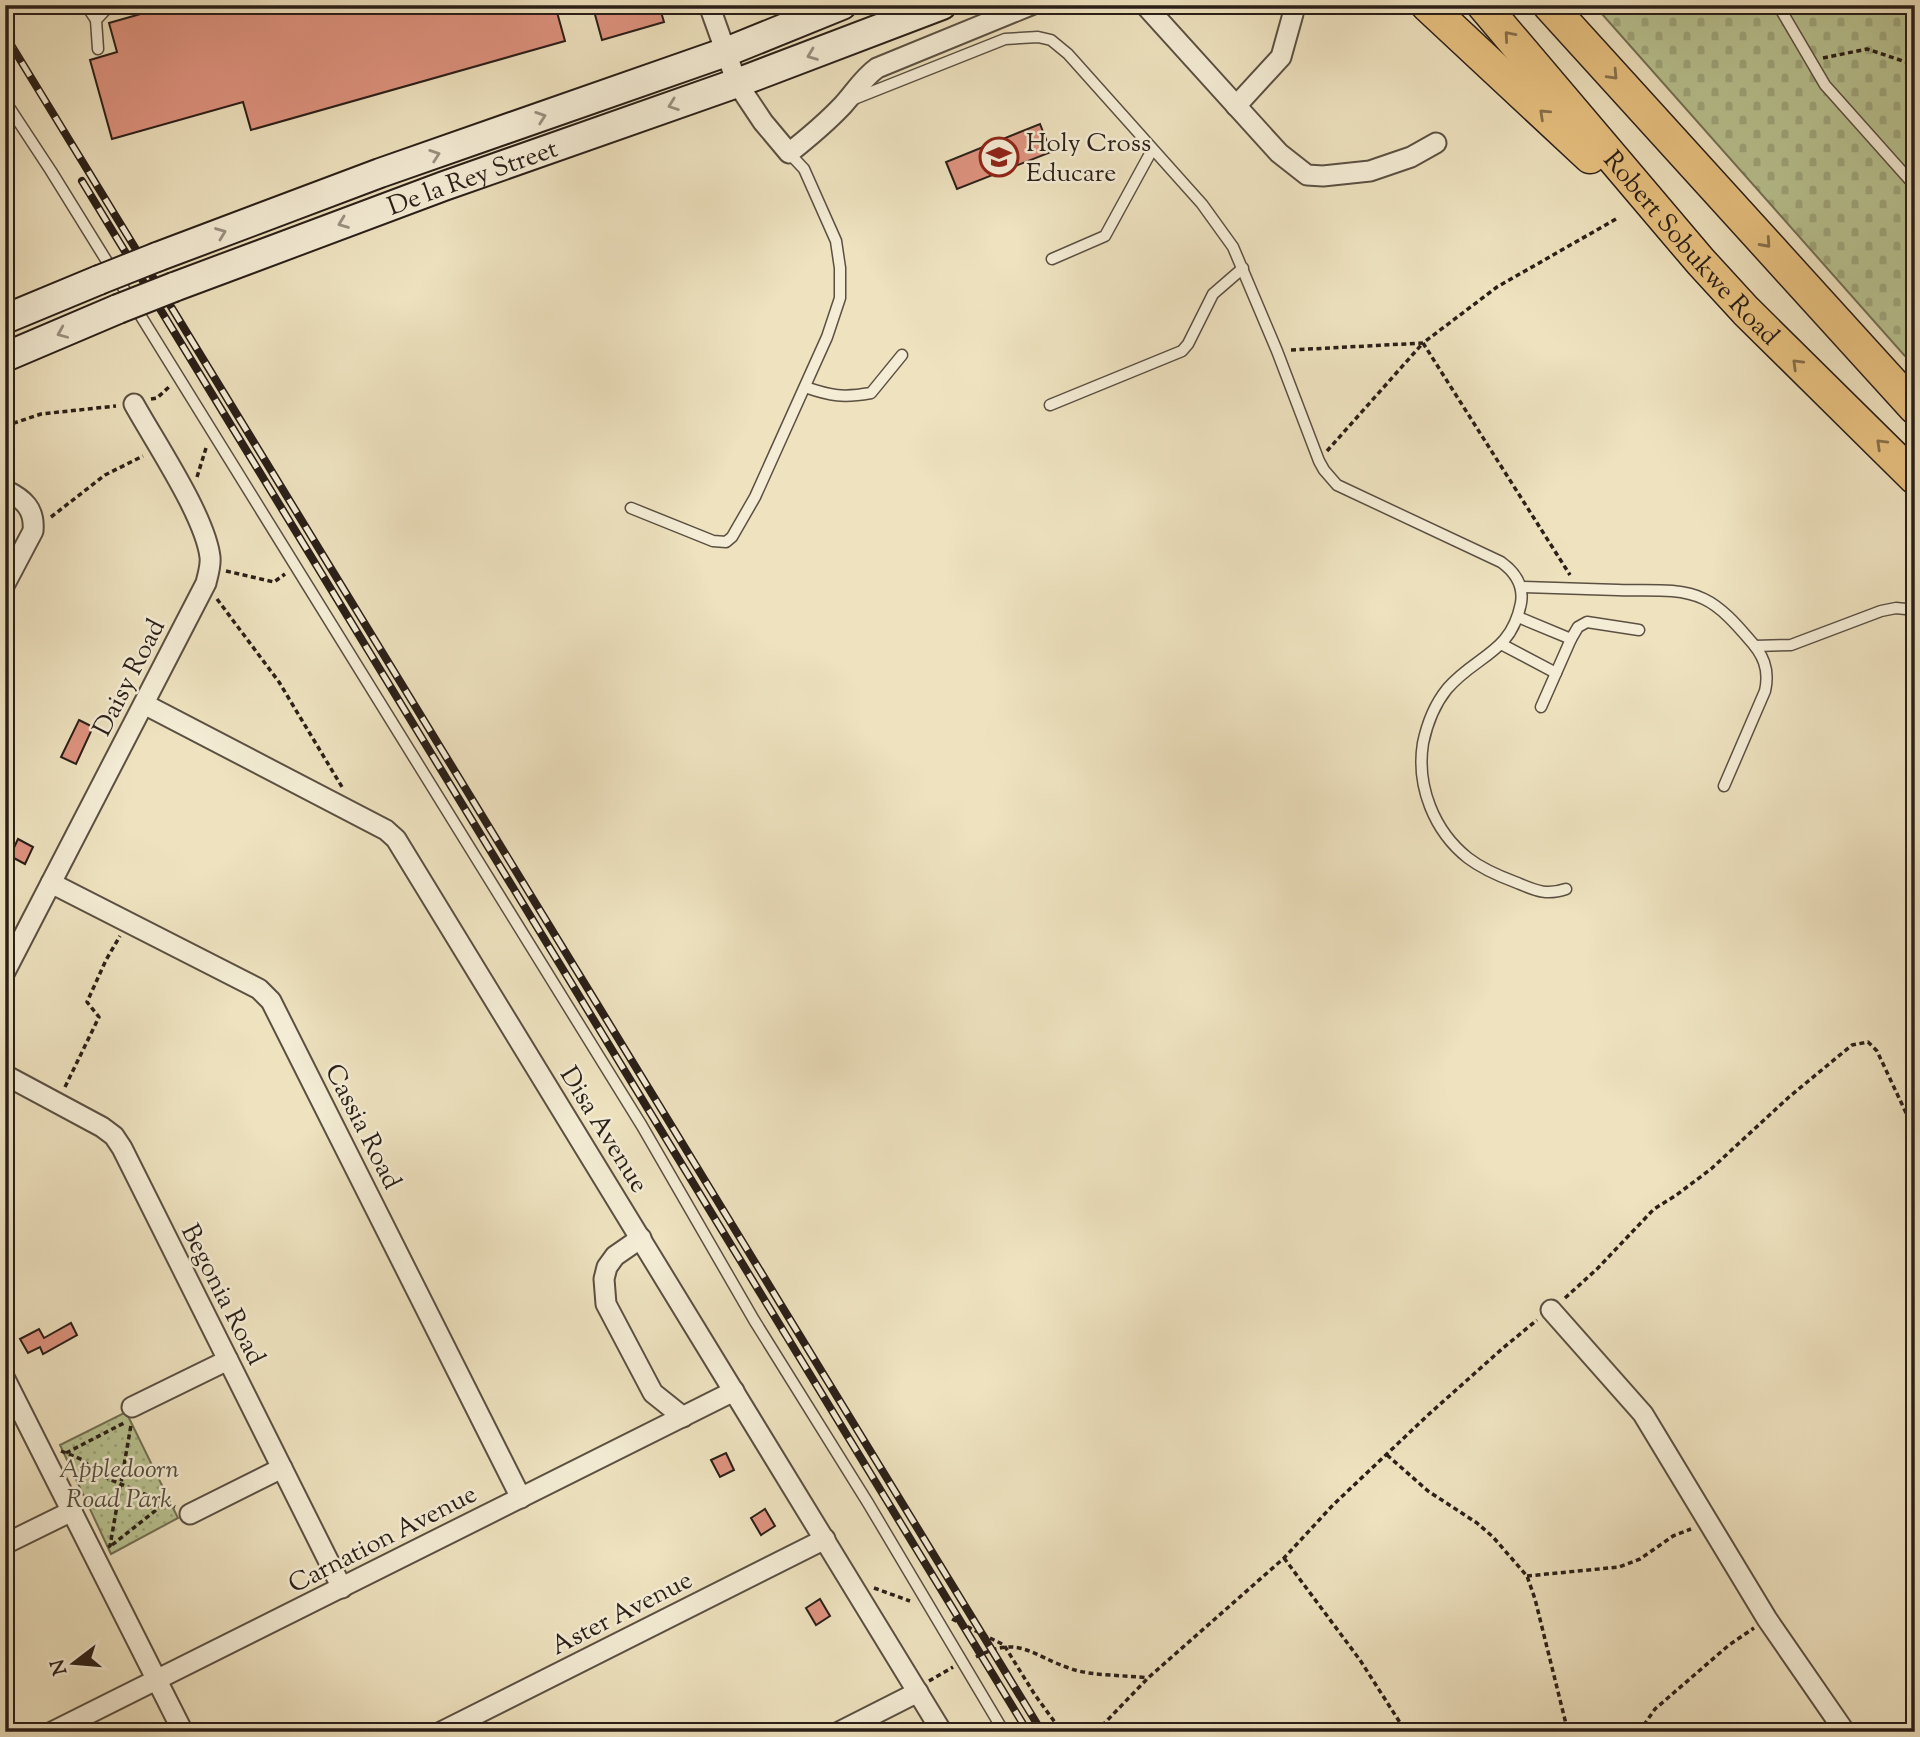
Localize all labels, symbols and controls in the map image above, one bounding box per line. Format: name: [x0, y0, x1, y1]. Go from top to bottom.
one-way arrow: [1505, 32, 1517, 45]
one-way arrow: [806, 47, 818, 61]
one-way arrow: [1604, 67, 1617, 80]
one-way arrow: [667, 97, 679, 111]
one-way arrow: [1539, 109, 1552, 122]
one-way arrow: [535, 111, 547, 125]
place label: Holy Cross Educare: [1026, 126, 1151, 193]
street label: De la Rey Street: [383, 131, 563, 227]
school or university icon: Holy Cross Educare: [978, 136, 1020, 178]
street label: Robert Sobukwe Road: [1593, 143, 1787, 355]
one-way arrow: [428, 149, 440, 163]
one-way arrow: [338, 215, 350, 229]
one-way arrow: [214, 227, 226, 241]
one-way arrow: [1757, 235, 1770, 248]
one-way arrow: [57, 324, 69, 338]
one-way arrow: [1793, 359, 1806, 372]
one-way arrow: [1876, 440, 1889, 453]
street label: Daisy Road: [85, 613, 176, 743]
street label: Cassia Road: [314, 1058, 409, 1197]
street label: Disa Avenue: [549, 1060, 656, 1201]
street label: Begonia Road: [170, 1218, 273, 1372]
park label: Appledoorn Road Park: [59, 1452, 180, 1519]
street label: Carnation Avenue: [282, 1477, 484, 1604]
street label: Aster Avenue: [545, 1563, 699, 1666]
north arrow: [38, 1628, 108, 1698]
text: N: [45, 1656, 75, 1678]

